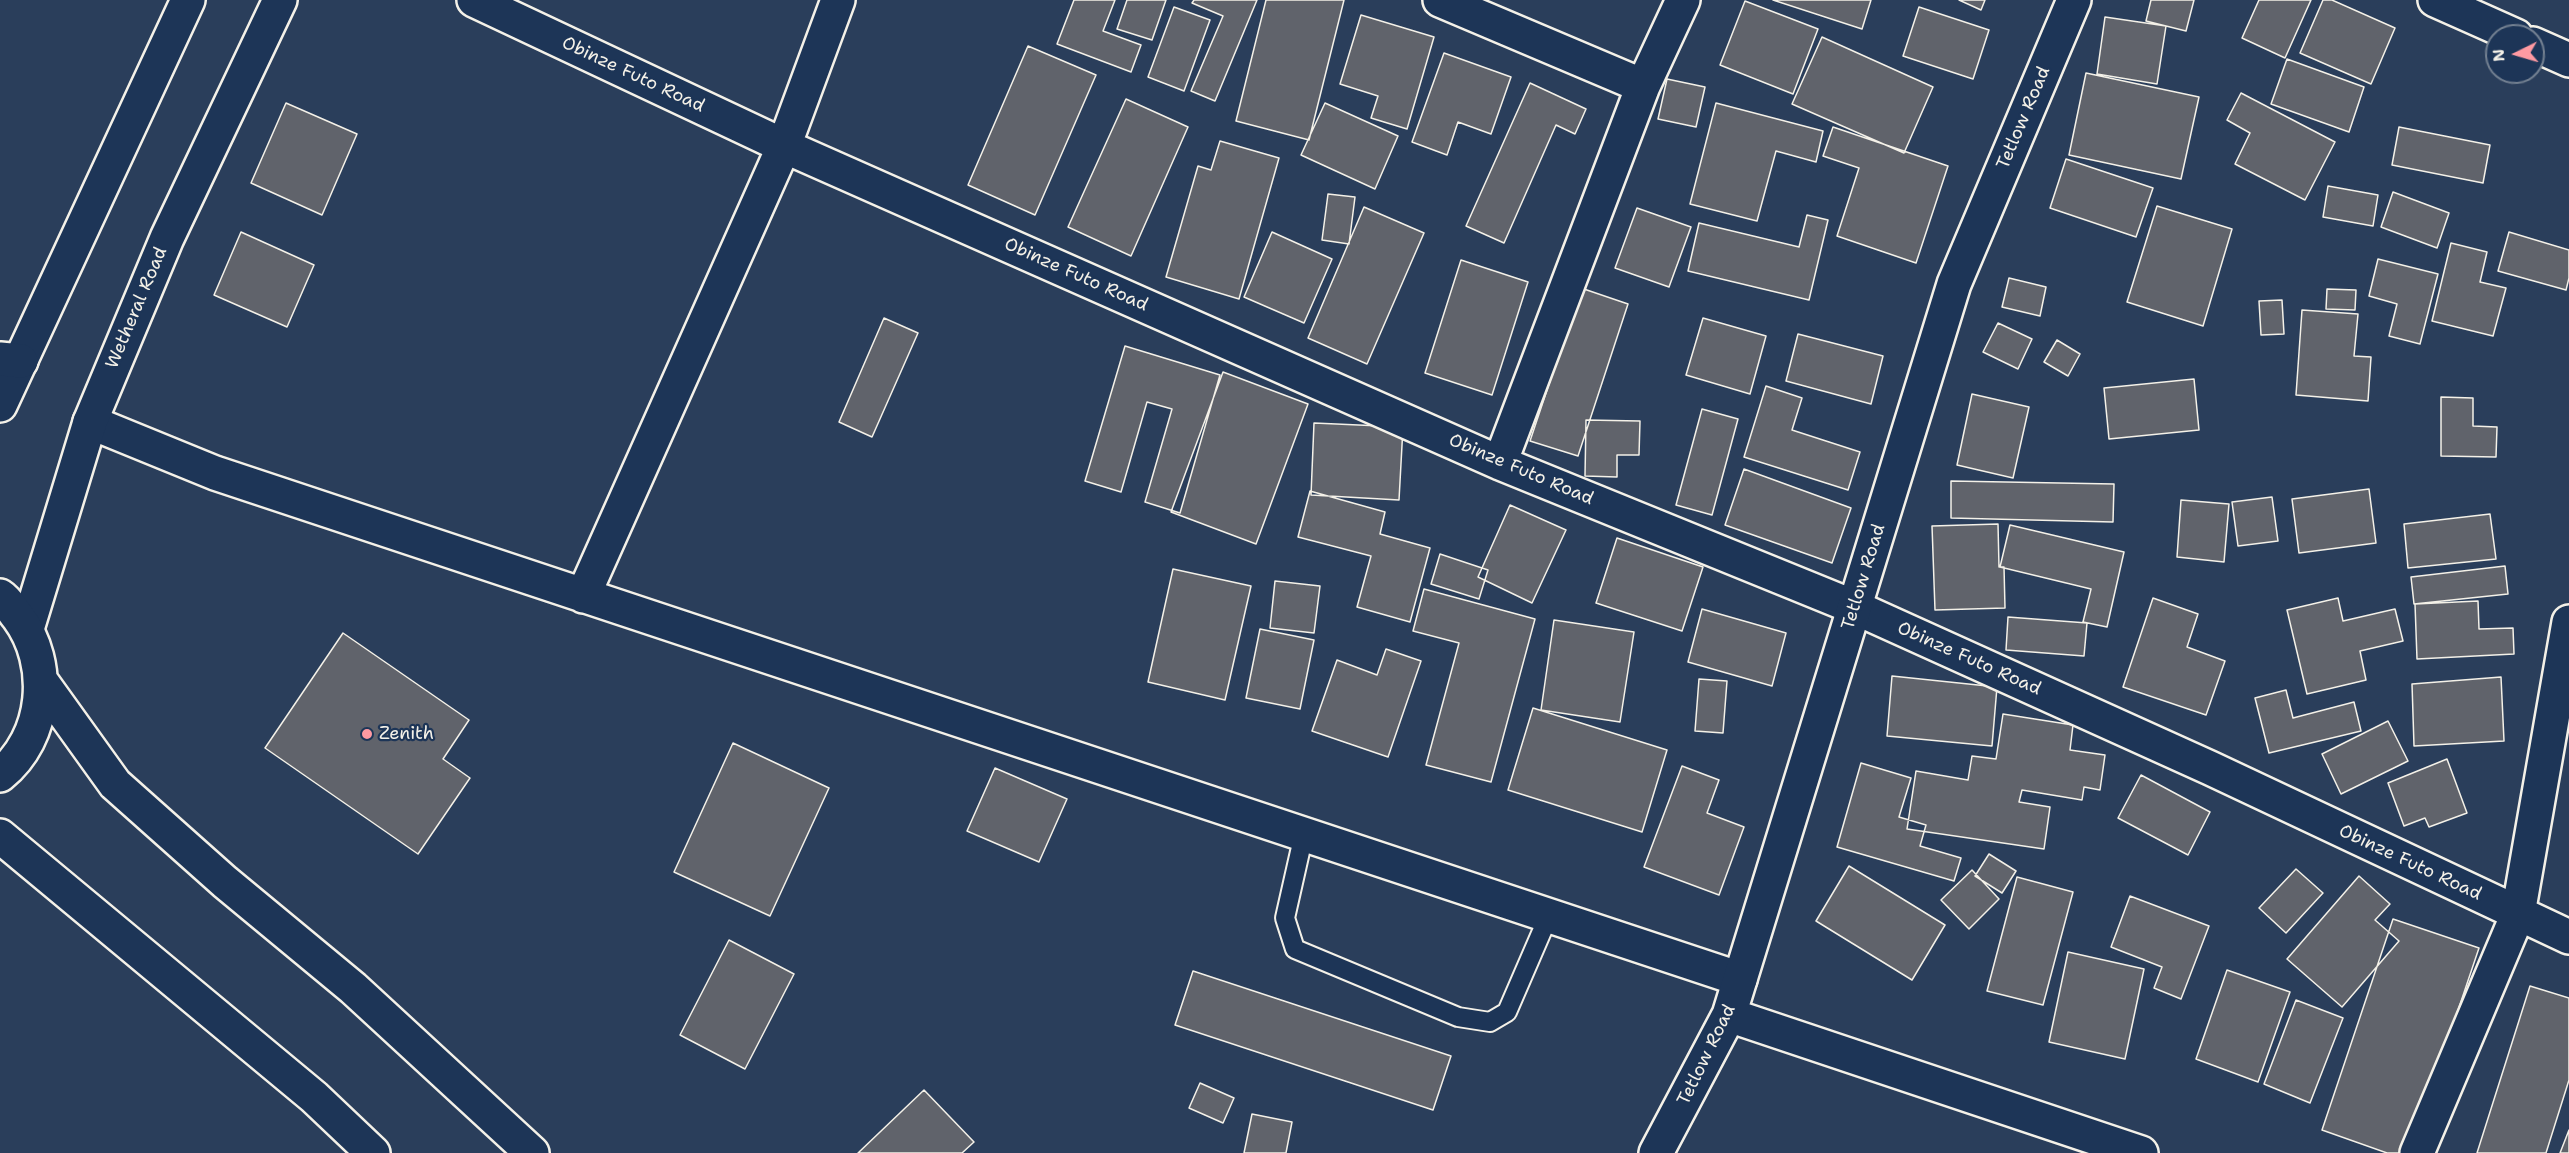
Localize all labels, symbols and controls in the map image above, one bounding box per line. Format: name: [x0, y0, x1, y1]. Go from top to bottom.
north arrow: [2485, 24, 2545, 84]
street label: Obinze Futo Road: [558, 32, 708, 118]
text: N: [2488, 48, 2510, 63]
street label: Tetlow Road: [1993, 63, 2055, 173]
street label: Obinze Futo Road: [1001, 234, 1151, 316]
street label: Wetheral Road: [102, 244, 172, 372]
street label: Obinze Futo Road: [1445, 430, 1597, 510]
street label: Tetlow Road: [1838, 522, 1890, 632]
street label: Obinze Futo Road: [1894, 618, 2044, 700]
place label: Zenith: [379, 723, 434, 745]
marker: Zenith: [360, 727, 374, 741]
street label: Obinze Futo Road: [2335, 820, 2485, 906]
street label: Tetlow Road: [1673, 1001, 1741, 1109]

